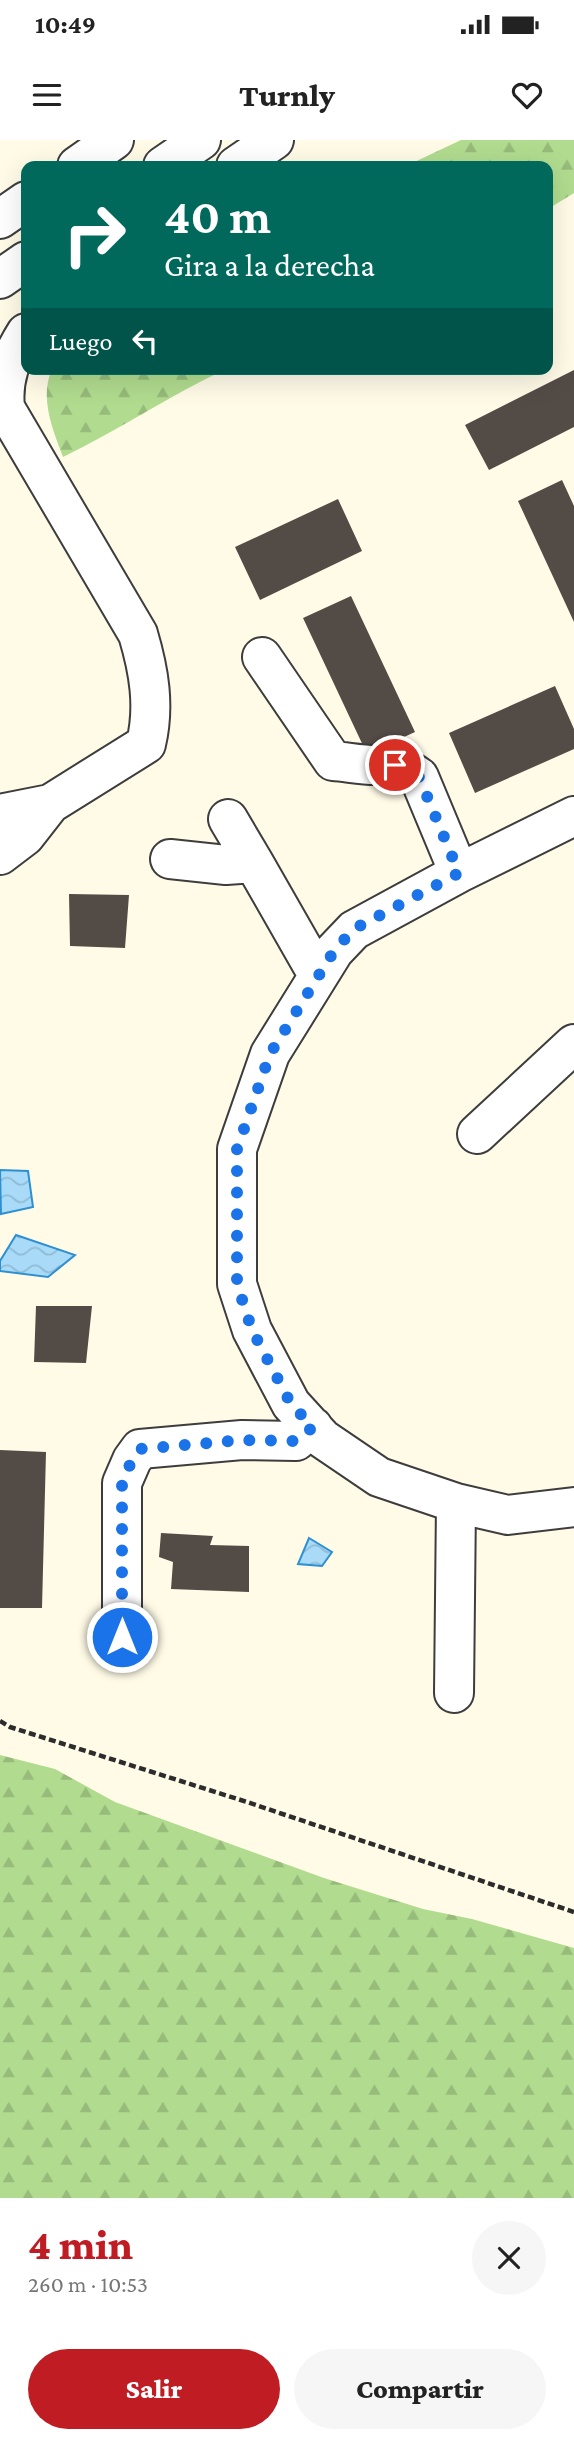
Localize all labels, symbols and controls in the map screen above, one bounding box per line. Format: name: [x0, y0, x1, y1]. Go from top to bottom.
text: 10:49: [35, 10, 96, 39]
icon: menu: [28, 76, 66, 114]
icon: heart: [508, 76, 546, 114]
text: Turnly: [239, 77, 335, 113]
icon: right: [49, 189, 140, 280]
text: 40 m: [164, 189, 271, 244]
text: Gira a la derecha: [164, 247, 375, 283]
icon: left: [126, 322, 164, 360]
text: Luego: [49, 327, 112, 356]
pin: [365, 735, 425, 795]
icon: arrive: [376, 746, 414, 784]
position arrow: [85, 1600, 159, 1674]
text: 4 min: [28, 2221, 133, 2268]
button: close: [472, 2221, 546, 2295]
text: 260 m · 10:53: [28, 2271, 148, 2297]
button: Salir: [28, 2349, 280, 2429]
button: Compartir: [294, 2349, 546, 2429]

